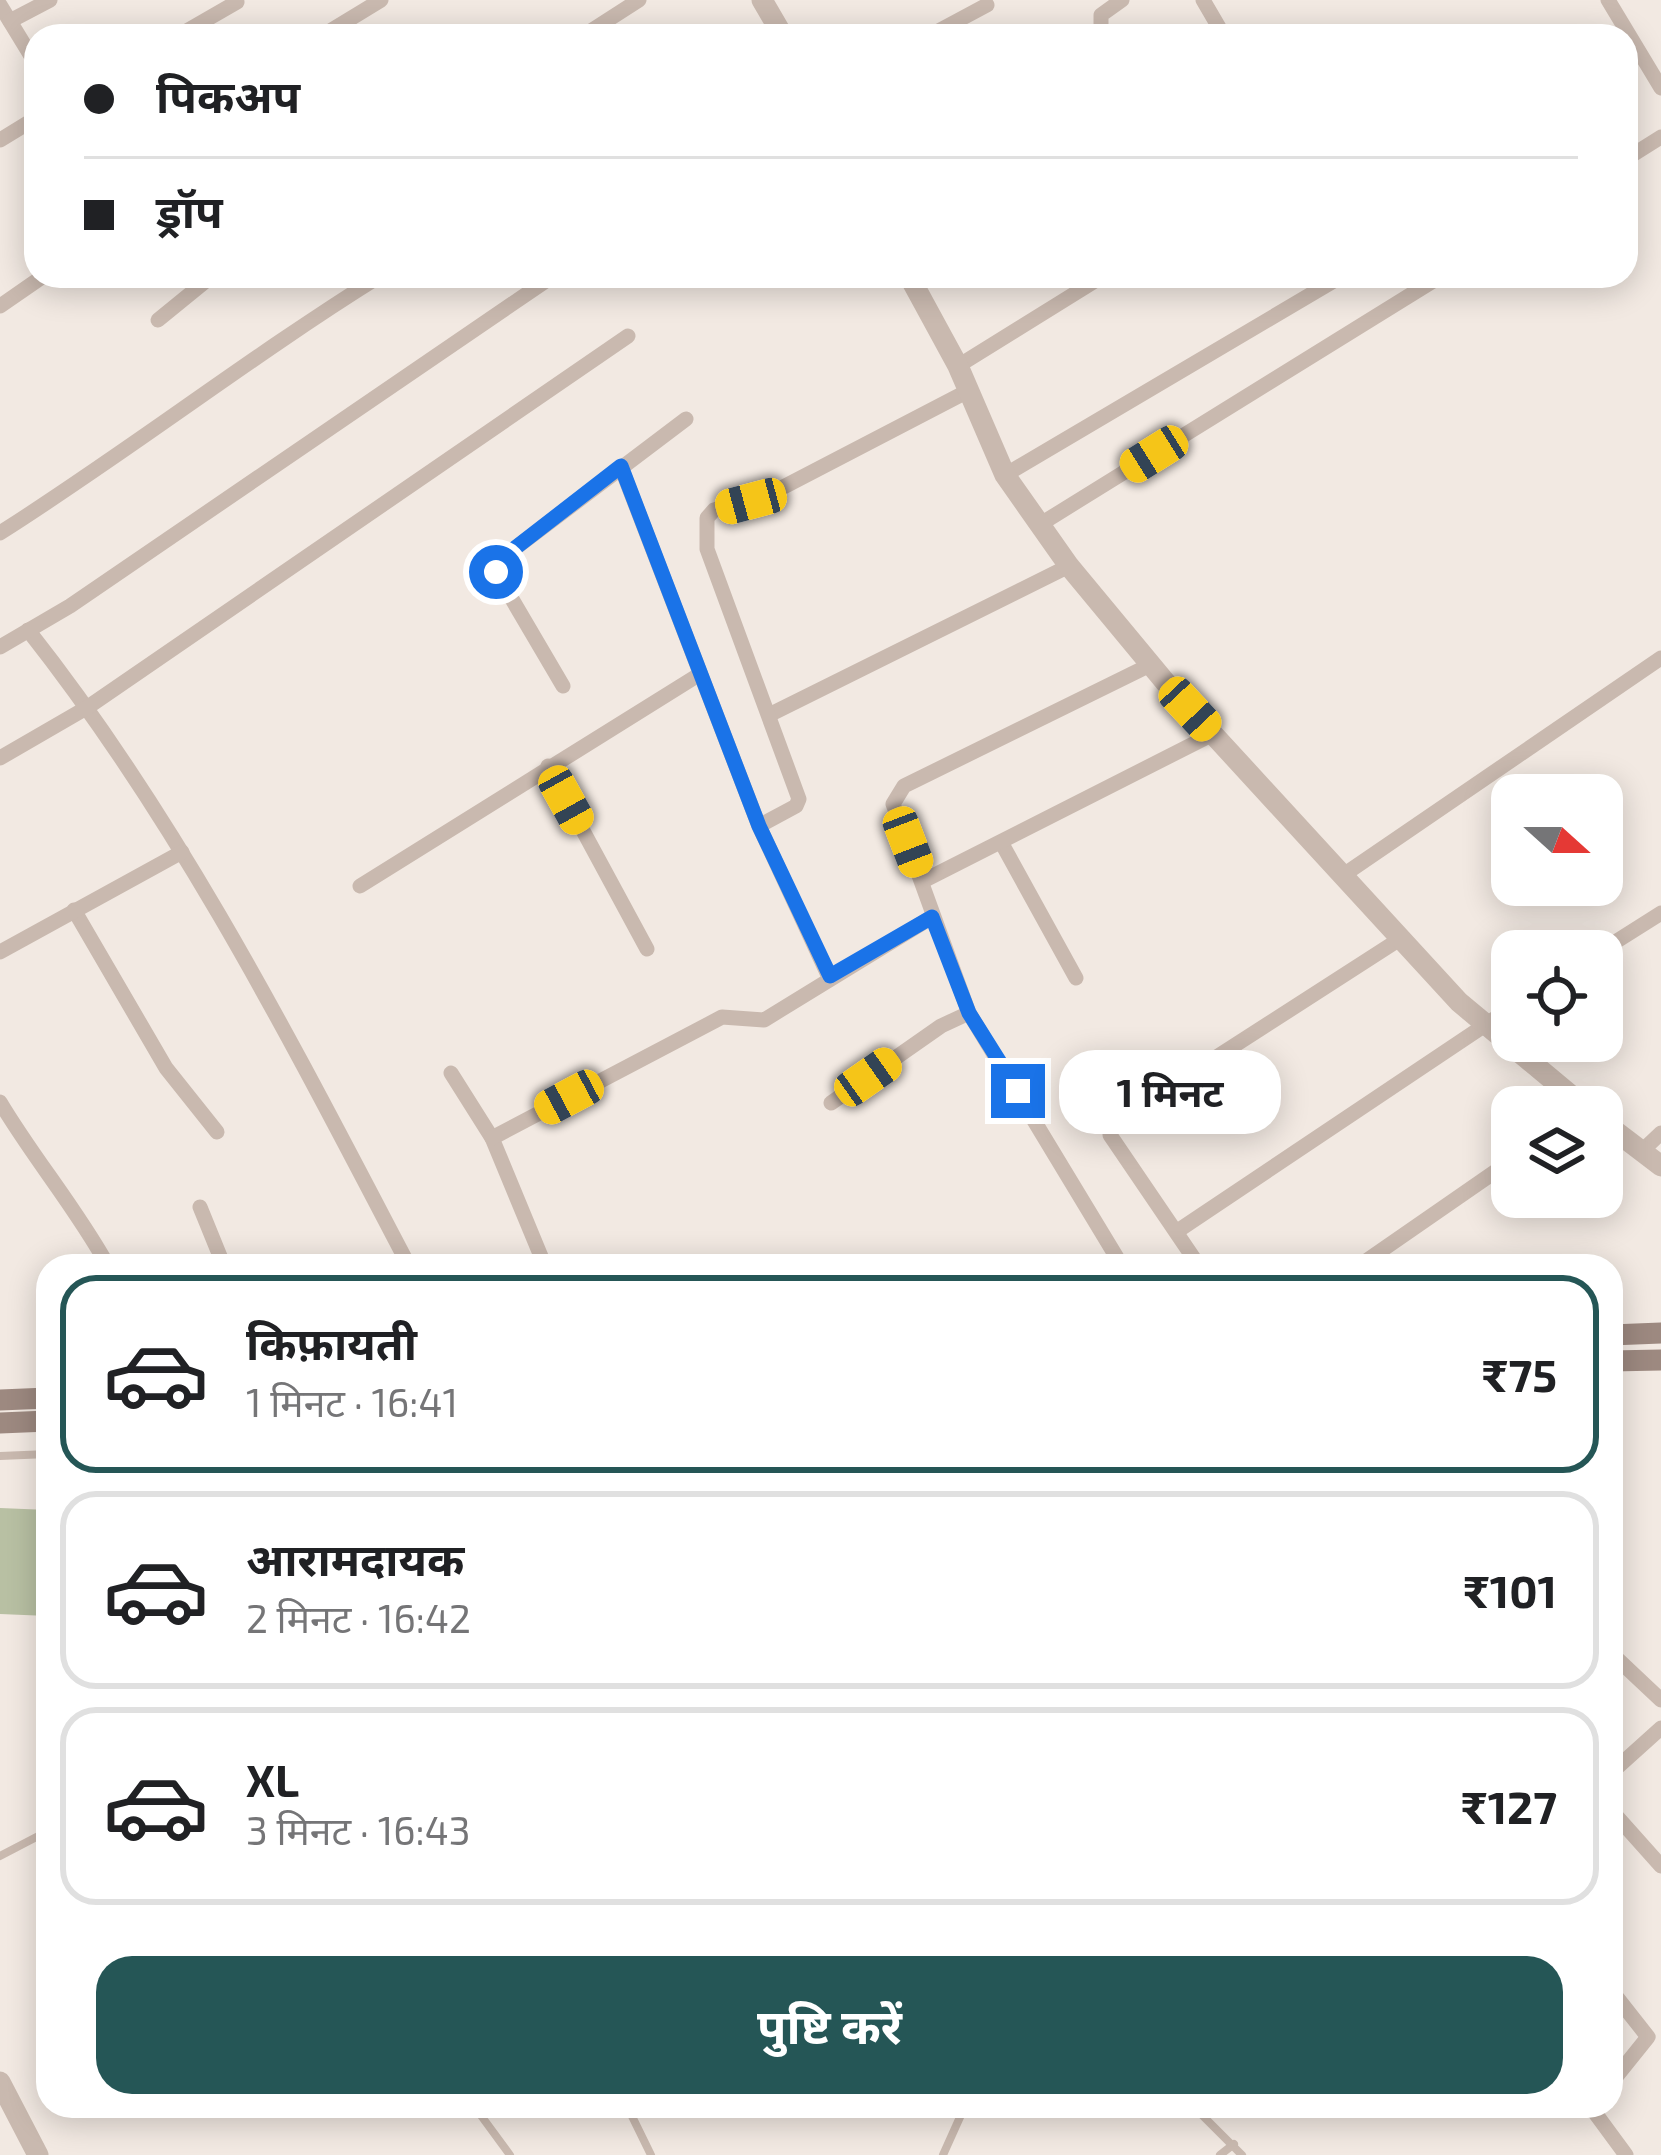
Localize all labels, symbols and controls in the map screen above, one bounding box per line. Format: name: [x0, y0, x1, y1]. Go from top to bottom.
text: पिकअप: [156, 68, 300, 122]
text: ड्रॉप: [156, 183, 223, 237]
car: [1114, 420, 1194, 488]
car: [712, 474, 790, 528]
route start: [469, 545, 523, 599]
car: [1152, 670, 1228, 748]
car: [533, 760, 599, 840]
north arrow: [1491, 774, 1623, 906]
map controls: [1491, 774, 1623, 1218]
car: [878, 802, 938, 882]
button: locate: [1491, 930, 1623, 1062]
car: [828, 1042, 908, 1112]
callout: 1 मिनट: [1060, 1049, 1282, 1133]
car: [529, 1064, 609, 1130]
route end: [991, 1064, 1045, 1118]
text: 1 मिनट: [1116, 1068, 1224, 1115]
button: layers: [1491, 1086, 1623, 1218]
text: किफ़ायती: [246, 1315, 417, 1369]
icon: car: [102, 1320, 210, 1428]
text: ₹75: [1482, 1347, 1557, 1401]
text: 1 मिनट · 16:41: [246, 1378, 458, 1425]
text: आरामदायक: [246, 1531, 464, 1585]
icon: car: [102, 1536, 210, 1644]
text: ₹101: [1463, 1563, 1557, 1617]
text: 2 मिनट · 16:42: [246, 1594, 471, 1641]
icon: car: [102, 1752, 210, 1860]
text: XL: [246, 1752, 299, 1806]
text: ₹127: [1461, 1779, 1557, 1833]
text: 3 मिनट · 16:43: [246, 1806, 470, 1853]
button: पुष्टि करें: [96, 1956, 1563, 2094]

